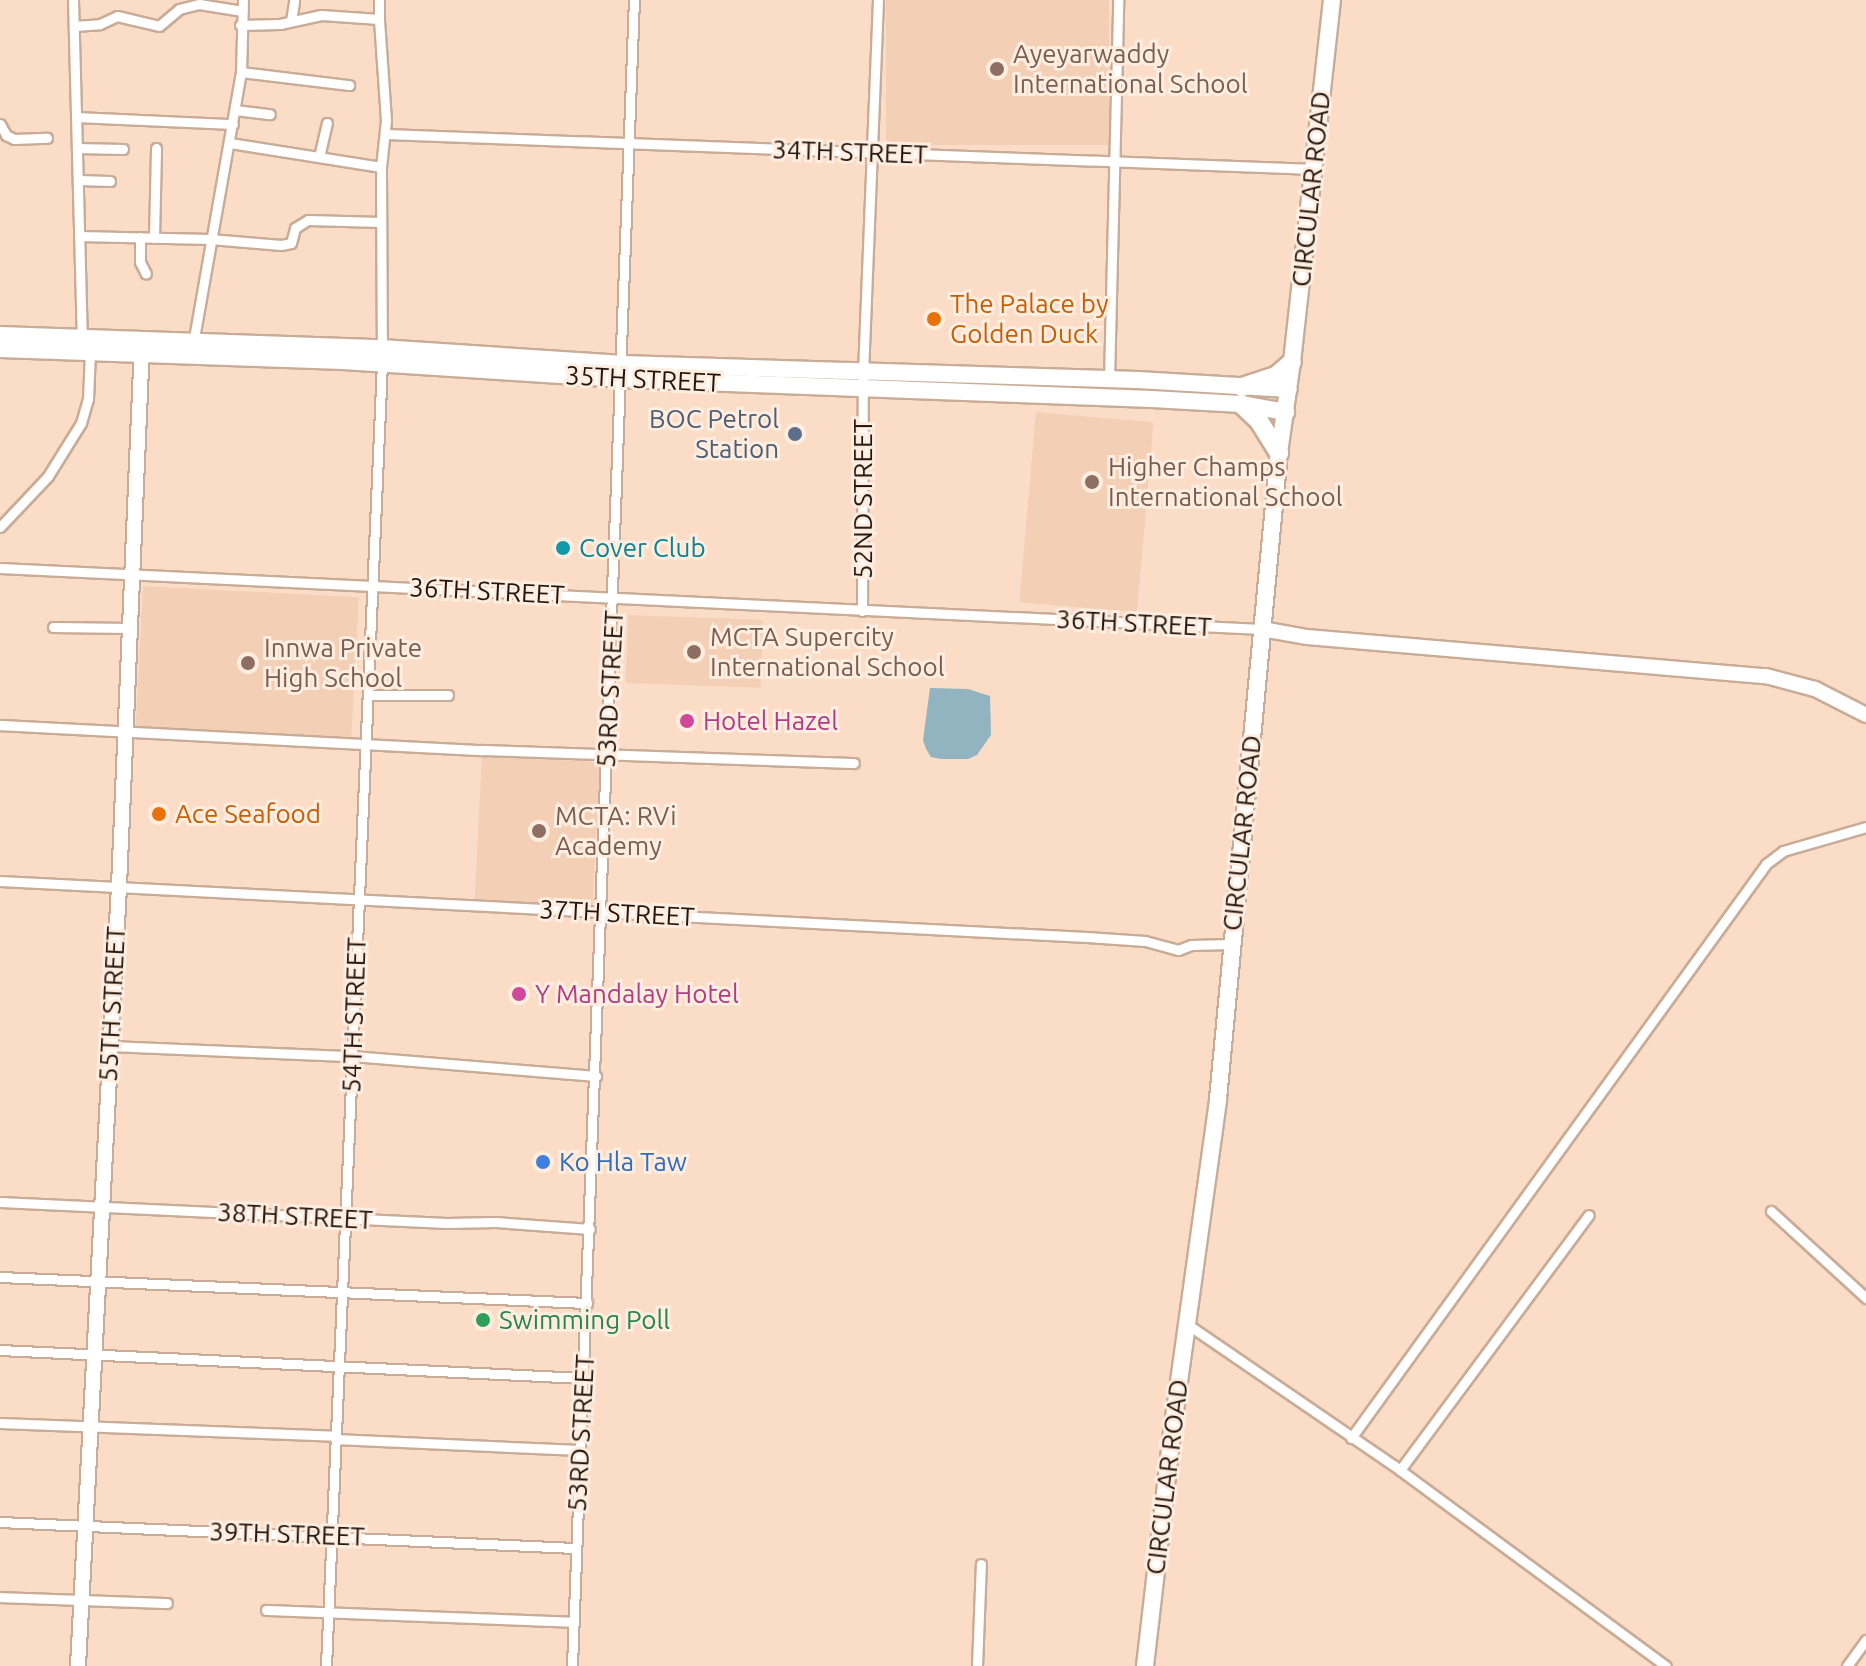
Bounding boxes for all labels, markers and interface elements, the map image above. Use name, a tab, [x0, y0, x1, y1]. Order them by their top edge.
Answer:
place label: Ayeyarwaddy International School	[1013, 38, 1248, 100]
marker: Ayeyarwaddy International School	[988, 60, 1006, 78]
street label: CIRCULAR ROAD	[1285, 90, 1337, 288]
street label: 34TH STREET	[772, 134, 928, 170]
place label: The Palace by Golden Duck	[950, 288, 1109, 350]
marker: The Palace by Golden Duck	[925, 310, 943, 328]
street label: 35TH STREET	[564, 359, 722, 399]
place label: BOC Petrol Station	[649, 403, 779, 464]
street label: 52ND STREET	[847, 419, 879, 579]
marker: BOC Petrol Station	[786, 425, 804, 443]
place label: Higher Champs International School	[1108, 451, 1343, 512]
marker: Higher Champs International School	[1083, 473, 1101, 491]
place label: Cover Club	[579, 532, 706, 564]
marker: Cover Club	[554, 539, 572, 557]
street label: 36TH STREET	[408, 571, 566, 611]
street label: 36TH STREET	[1055, 603, 1213, 643]
street label: 53RD STREET	[590, 609, 630, 769]
place label: MCTA Supercity International School	[710, 621, 945, 682]
place label: Innwa Private High School	[264, 632, 422, 694]
marker: MCTA Supercity International School	[685, 643, 703, 661]
marker: Innwa Private High School	[239, 654, 257, 672]
place label: Hotel Hazel	[703, 705, 838, 737]
marker: Hotel Hazel	[678, 712, 696, 730]
street label: CIRCULAR ROAD	[1216, 734, 1268, 932]
place label: Ace Seafood	[175, 798, 321, 830]
place label: MCTA: RVi Academy	[555, 800, 677, 862]
marker: Ace Seafood	[150, 805, 168, 823]
marker: MCTA: RVi Academy	[530, 822, 548, 840]
street label: 37TH STREET	[538, 893, 696, 933]
street label: 55TH STREET	[92, 925, 132, 1083]
street label: 54TH STREET	[336, 937, 372, 1093]
place label: Y Mandalay Hotel	[535, 978, 739, 1010]
marker: Y Mandalay Hotel	[510, 985, 528, 1003]
place label: Ko Hla Taw	[559, 1146, 687, 1178]
marker: Ko Hla Taw	[534, 1153, 552, 1171]
street label: 38TH STREET	[216, 1196, 374, 1236]
place label: Swimming Poll	[499, 1304, 670, 1336]
marker: Swimming Poll	[474, 1311, 492, 1329]
street label: 53RD STREET	[561, 1353, 601, 1513]
street label: CIRCULAR ROAD	[1140, 1377, 1194, 1577]
street label: 39TH STREET	[209, 1516, 365, 1552]

